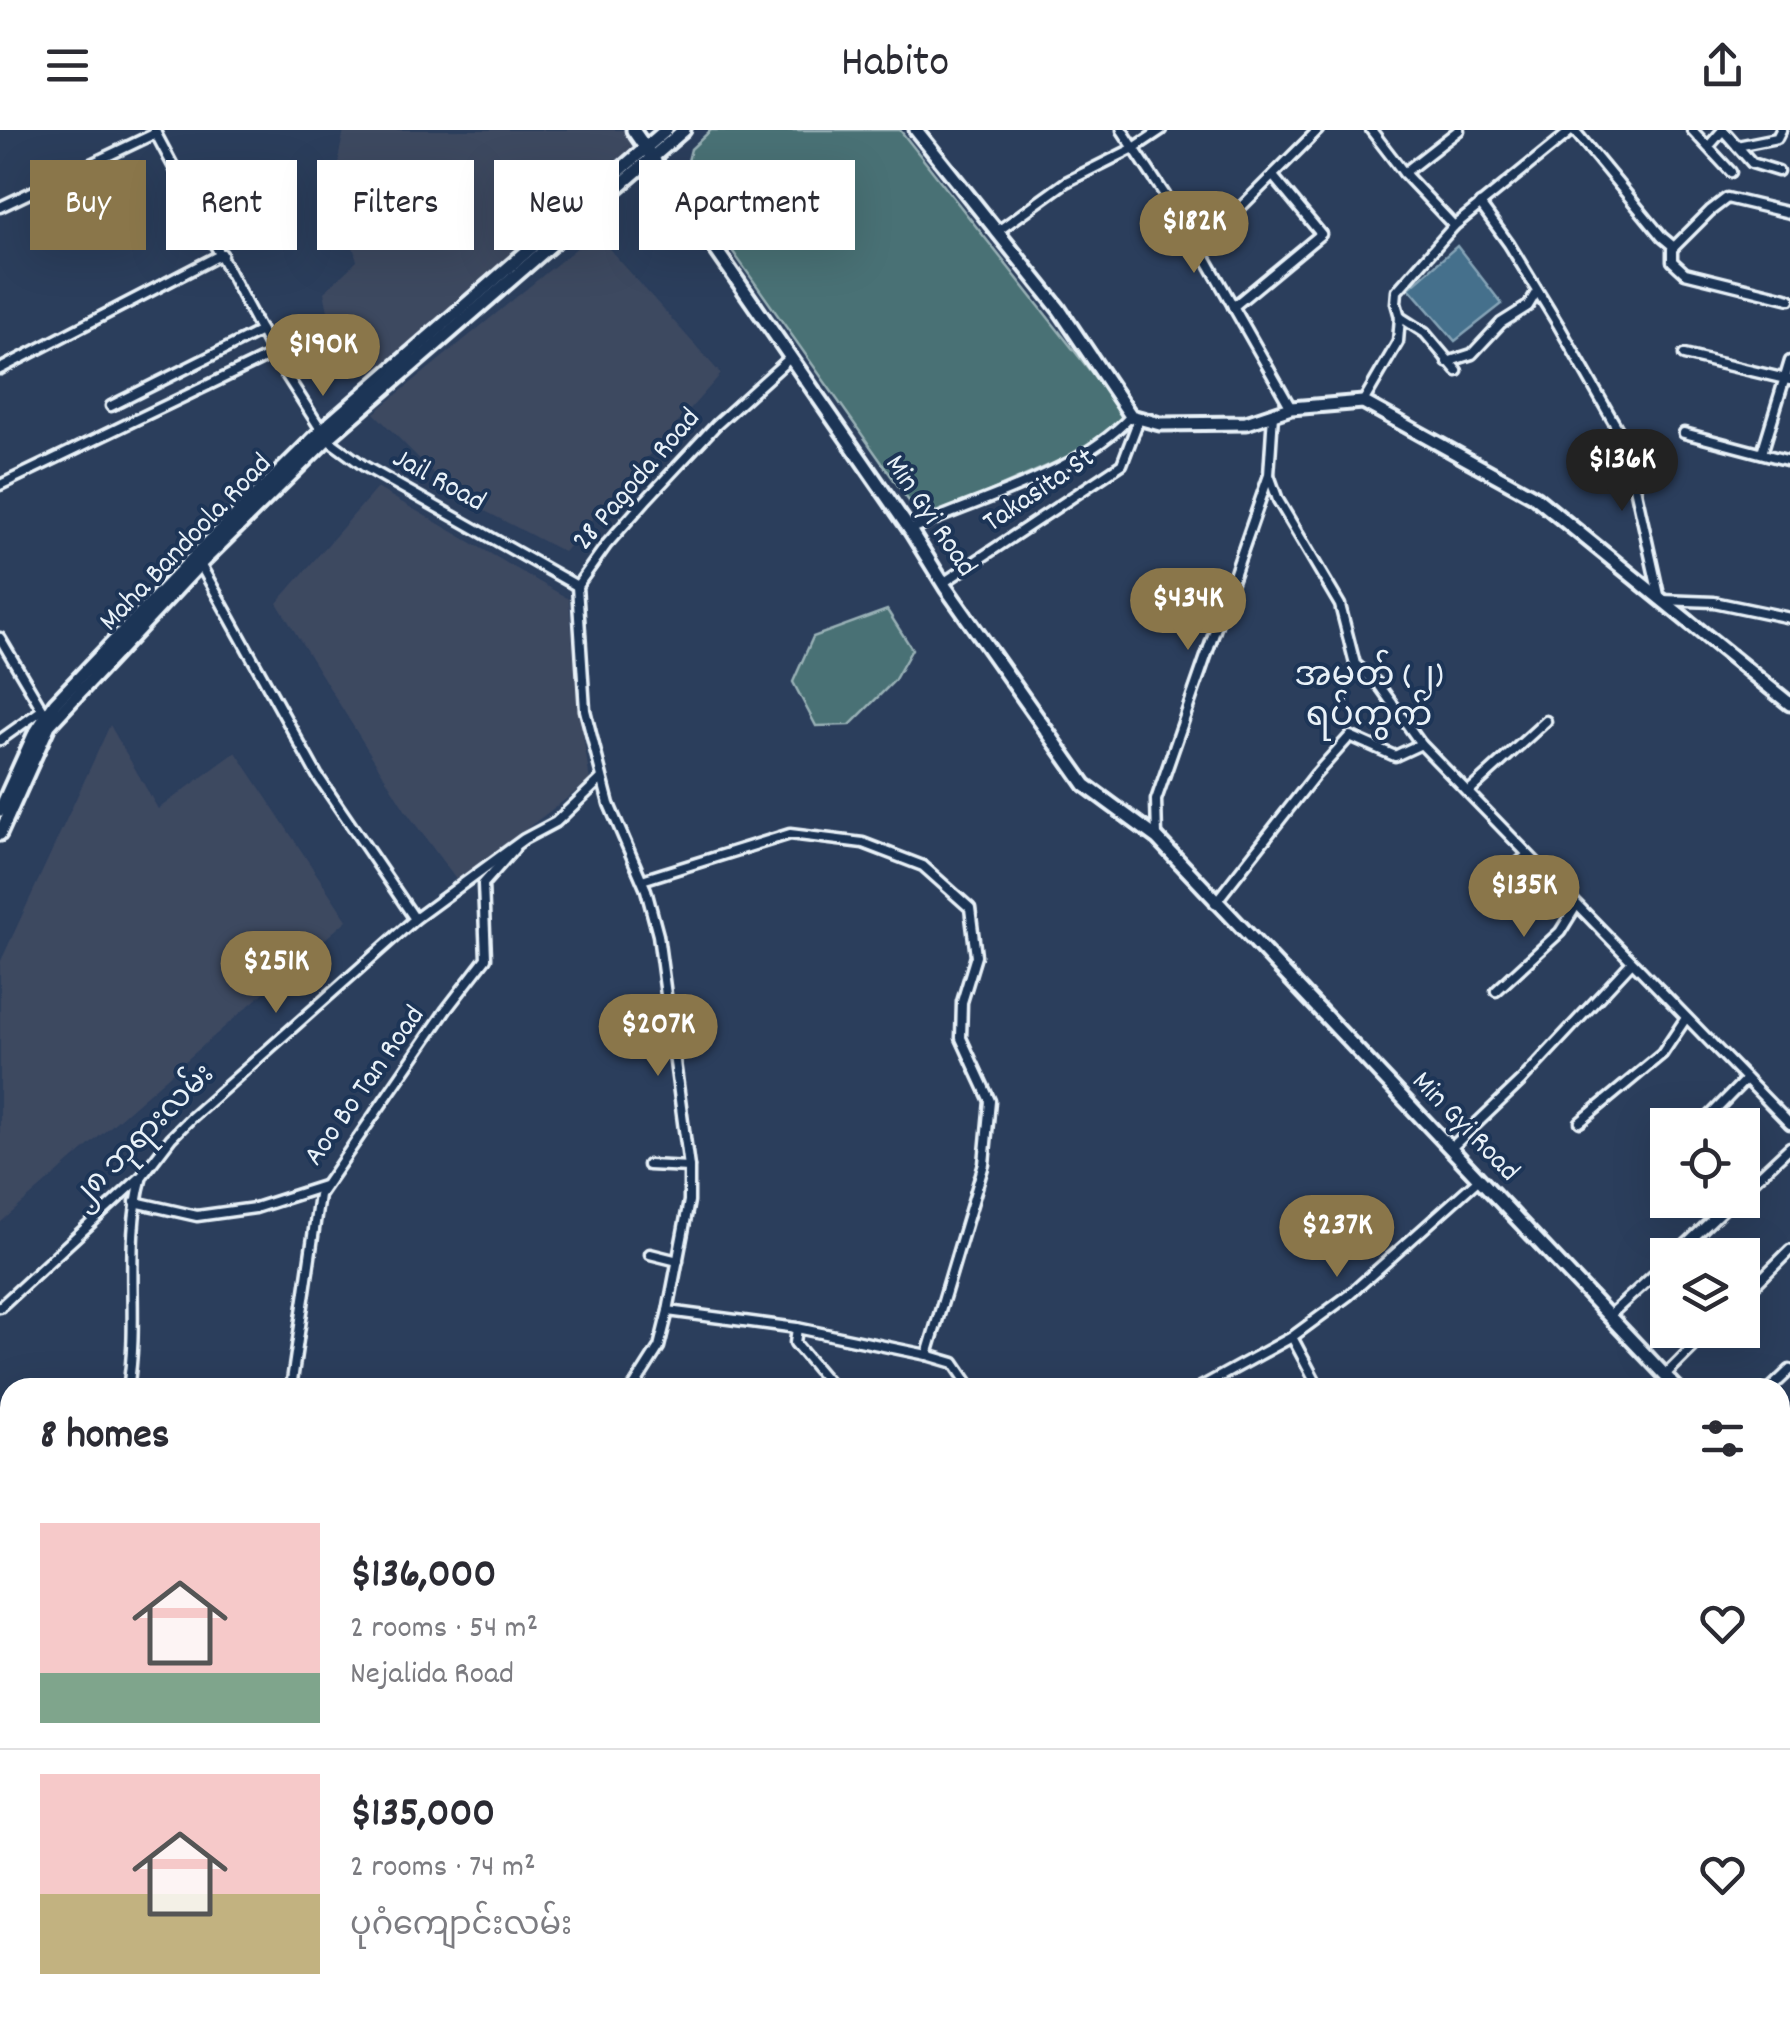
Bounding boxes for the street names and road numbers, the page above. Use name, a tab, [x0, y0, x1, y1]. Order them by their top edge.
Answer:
street label: 28 Pagoda Road	[564, 400, 712, 562]
street label: Jail Road	[384, 439, 492, 525]
street label: Takasita St	[975, 439, 1105, 545]
street label: Maha Bandoola Road	[90, 445, 284, 643]
street label: Min Gyi Road	[872, 447, 986, 587]
street label: Aoo Bo Tan Road	[295, 998, 437, 1176]
street label: ၂၈ ဘုရားလမ်း	[58, 1052, 226, 1220]
street label: Min Gyi Road	[1400, 1063, 1528, 1193]

